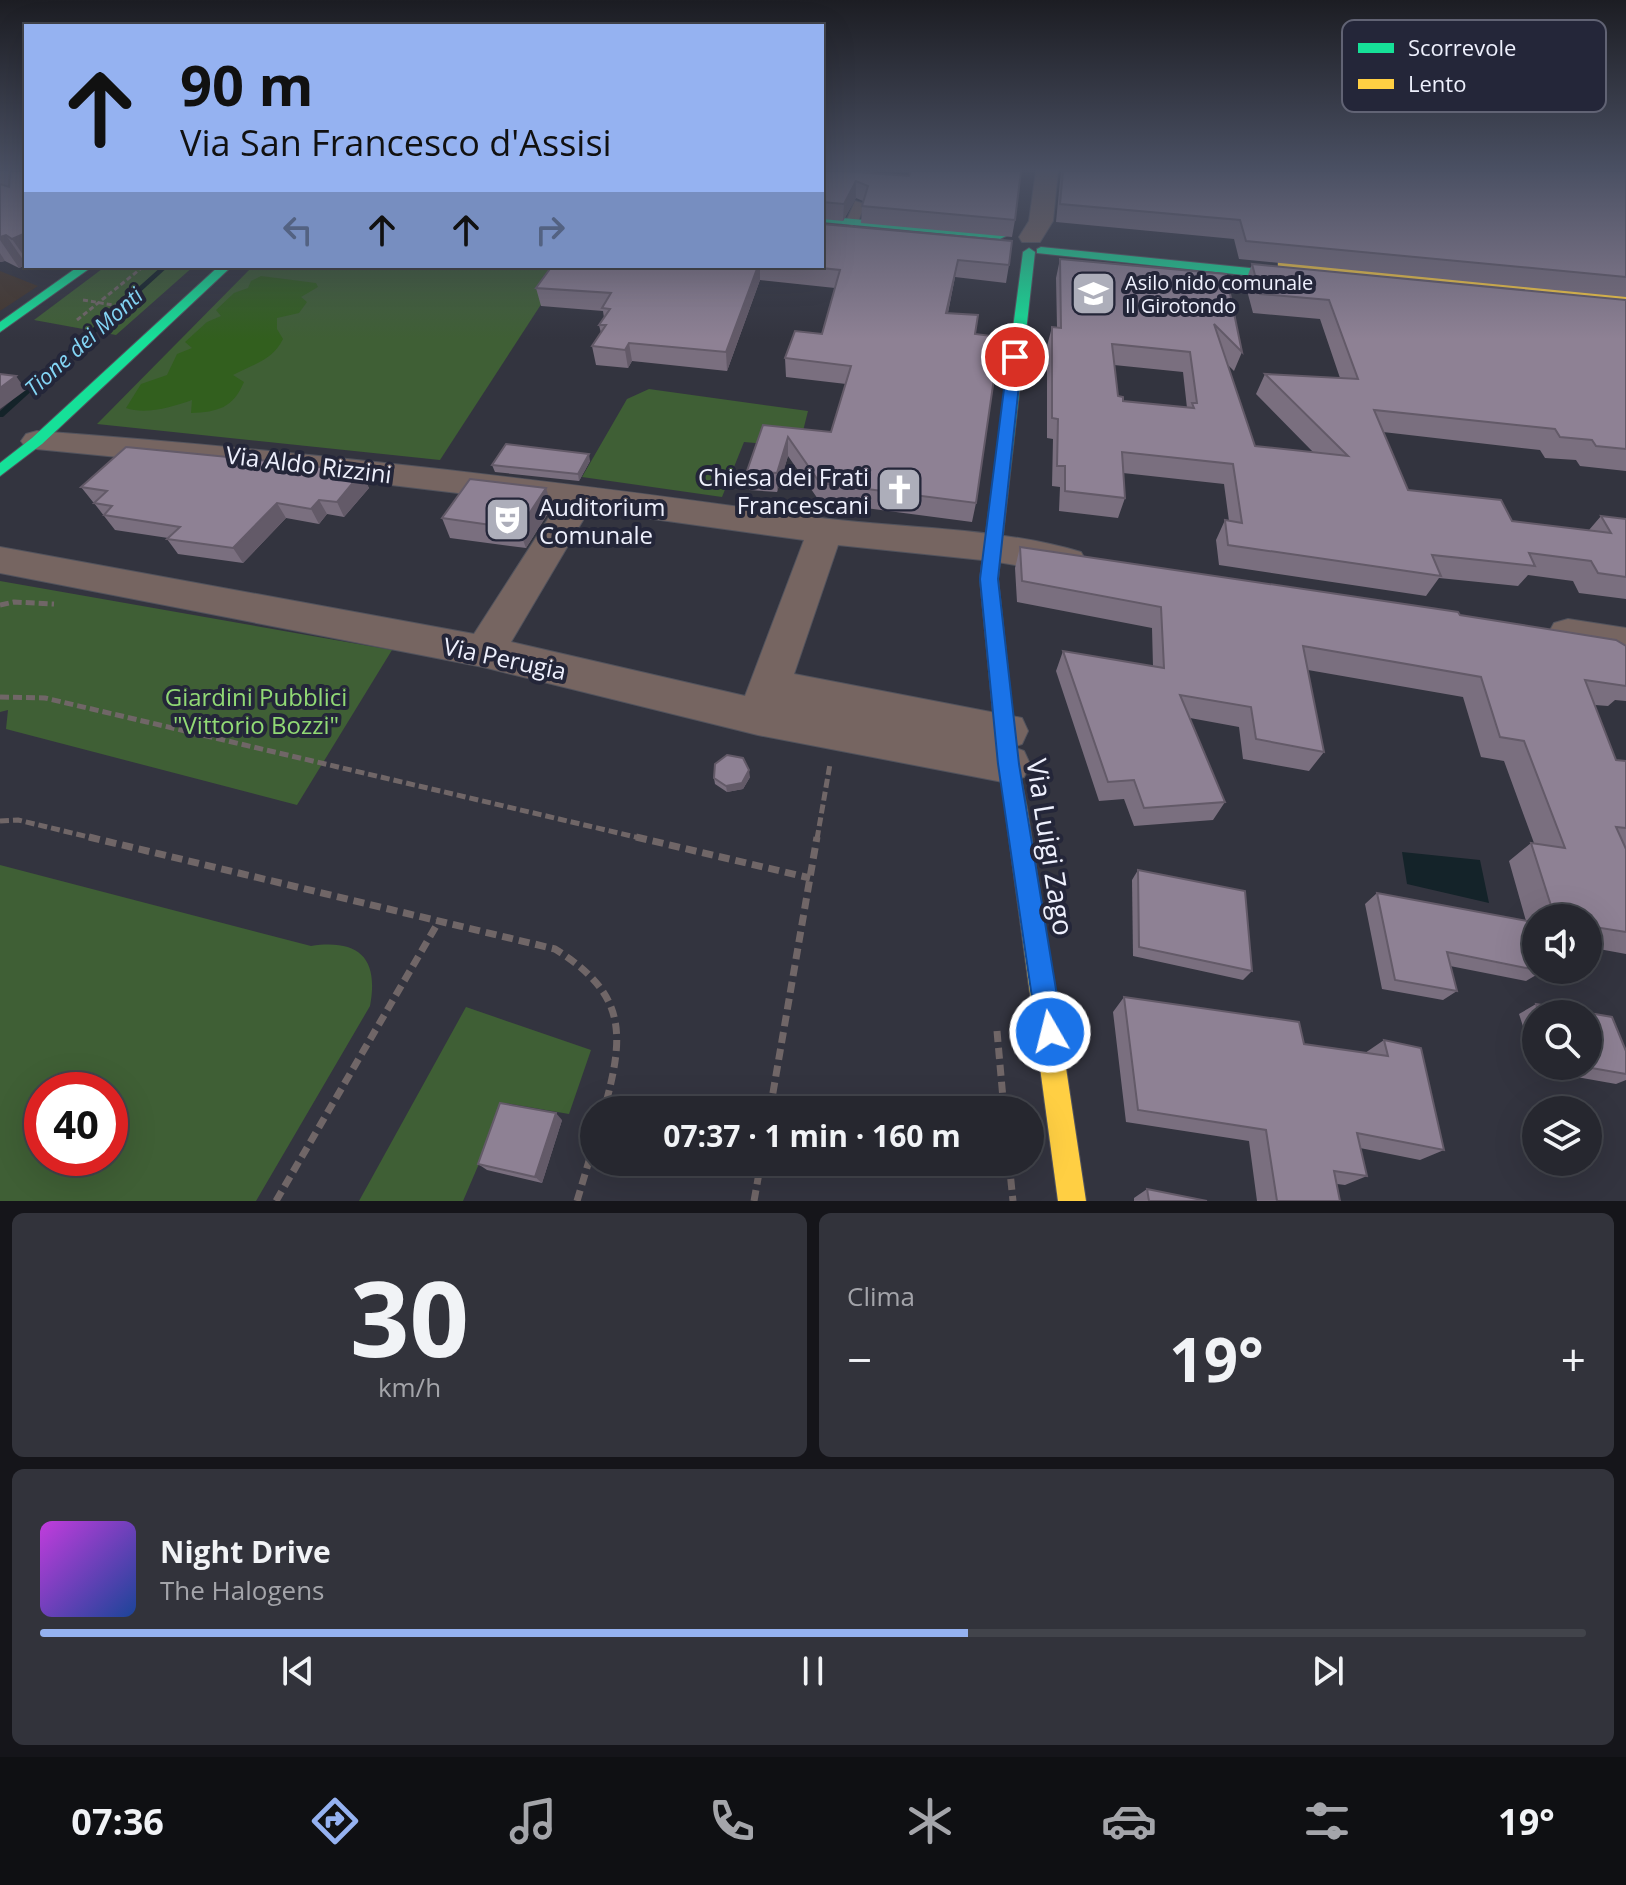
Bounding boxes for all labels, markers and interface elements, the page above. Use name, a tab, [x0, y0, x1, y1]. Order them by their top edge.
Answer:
legend	[1342, 20, 1606, 112]
text: Scorrevole	[1408, 32, 1516, 62]
text: 90 m	[180, 46, 314, 122]
icon: ahead	[48, 56, 152, 160]
text: Lento	[1408, 68, 1466, 98]
text: Via San Francesco d'Assisi	[180, 118, 612, 167]
icon: left	[276, 208, 320, 252]
icon: ahead	[360, 208, 404, 252]
icon: ahead	[444, 208, 488, 252]
icon: right	[528, 208, 572, 252]
place label: Asilo nido comunale Il Girotondo	[1125, 269, 1313, 319]
school or university icon: Asilo nido comunale Il Girotondo	[1070, 270, 1118, 318]
water label: Tione dei Monti	[17, 280, 149, 402]
pin	[981, 323, 1049, 391]
icon: arrive	[993, 335, 1037, 379]
street label: Via Aldo Rizzini	[224, 437, 394, 491]
place label: Chiesa dei Frati Francescani	[698, 460, 869, 521]
church icon: Chiesa dei Frati Francescani	[876, 466, 924, 514]
place label: Auditorium Comunale	[539, 490, 665, 551]
theatre icon: Auditorium Comunale	[484, 496, 532, 544]
street label: Via Perugia	[441, 629, 569, 687]
park label: Giardini Pubblici "Vittorio Bozzi"	[165, 680, 347, 741]
street label: Via Luigi Zago	[1018, 756, 1084, 938]
map controls	[1522, 904, 1602, 1176]
button: sound	[1522, 904, 1602, 984]
position arrow	[1008, 990, 1092, 1074]
button: search	[1522, 1000, 1602, 1080]
speed limit sign: 40	[24, 1072, 128, 1176]
button: layers	[1522, 1096, 1602, 1176]
text: 07:37 · 1 min · 160 m	[663, 1115, 961, 1156]
text: 30	[350, 1246, 469, 1387]
text: Clima	[847, 1278, 915, 1314]
text: 19°	[1169, 1318, 1264, 1400]
text: −	[847, 1329, 872, 1389]
text: +	[1561, 1329, 1586, 1389]
text: km/h	[378, 1369, 441, 1405]
text: Night Drive	[160, 1531, 331, 1572]
text: The Halogens	[160, 1572, 325, 1608]
icon: previous	[276, 1649, 320, 1693]
icon: pause	[791, 1649, 835, 1693]
icon: next	[1306, 1649, 1350, 1693]
icon: directions	[307, 1793, 363, 1849]
icon: music	[505, 1793, 561, 1849]
icon: phone	[704, 1793, 760, 1849]
icon: climate	[902, 1793, 958, 1849]
icon: car	[1101, 1793, 1157, 1849]
icon: filters	[1299, 1793, 1355, 1849]
text: 07:36	[71, 1797, 164, 1846]
text: 19°	[1498, 1797, 1555, 1846]

